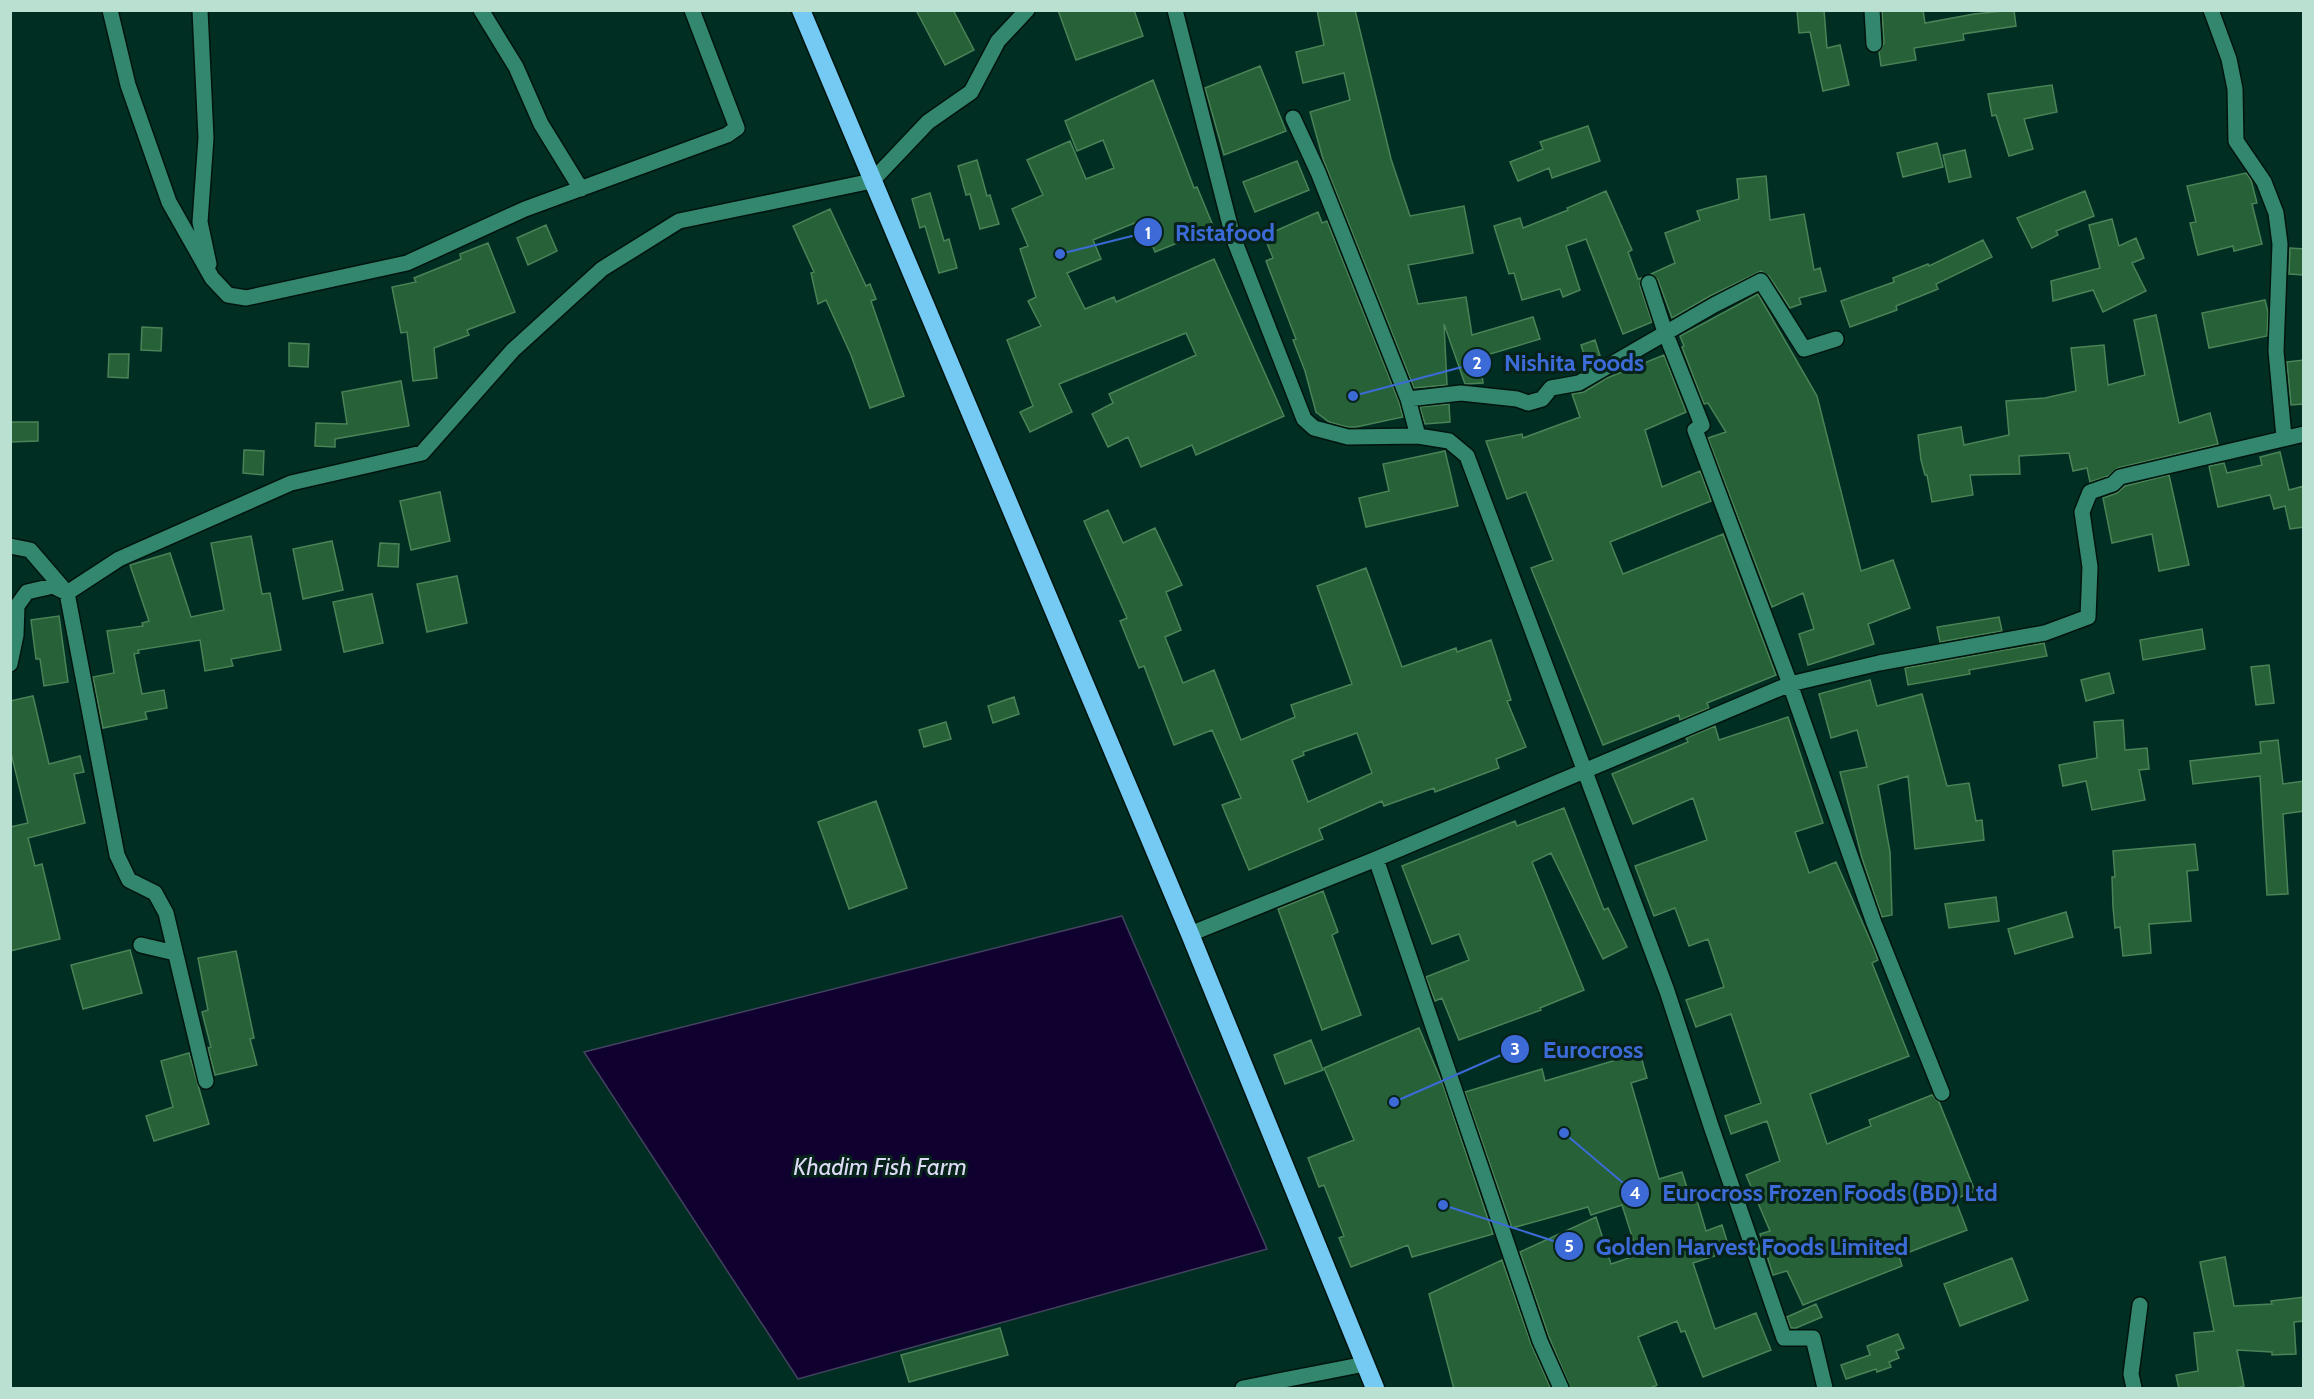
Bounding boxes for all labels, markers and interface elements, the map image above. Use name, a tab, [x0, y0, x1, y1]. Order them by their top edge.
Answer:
callout: Ristafood	[1133, 211, 1287, 253]
text: Ristafood	[1175, 218, 1275, 247]
text: 1	[1145, 222, 1151, 244]
callout: Nishita Foods	[1462, 342, 1656, 384]
text: Nishita Foods	[1504, 348, 1644, 377]
text: 2	[1472, 352, 1482, 374]
callout: Eurocross	[1500, 1028, 1655, 1070]
text: Eurocross	[1543, 1035, 1643, 1064]
text: 3	[1510, 1038, 1520, 1060]
water label: Khadim Fish Farm	[793, 1152, 967, 1181]
callout: Eurocross Frozen Foods (BD) Ltd	[1620, 1172, 2009, 1214]
text: Eurocross Frozen Foods (BD) Ltd	[1662, 1178, 1998, 1207]
text: 4	[1629, 1182, 1641, 1204]
callout: Golden Harvest Foods Limited	[1554, 1225, 1920, 1267]
text: Golden Harvest Foods Limited	[1596, 1232, 1908, 1261]
text: 5	[1564, 1235, 1574, 1257]

